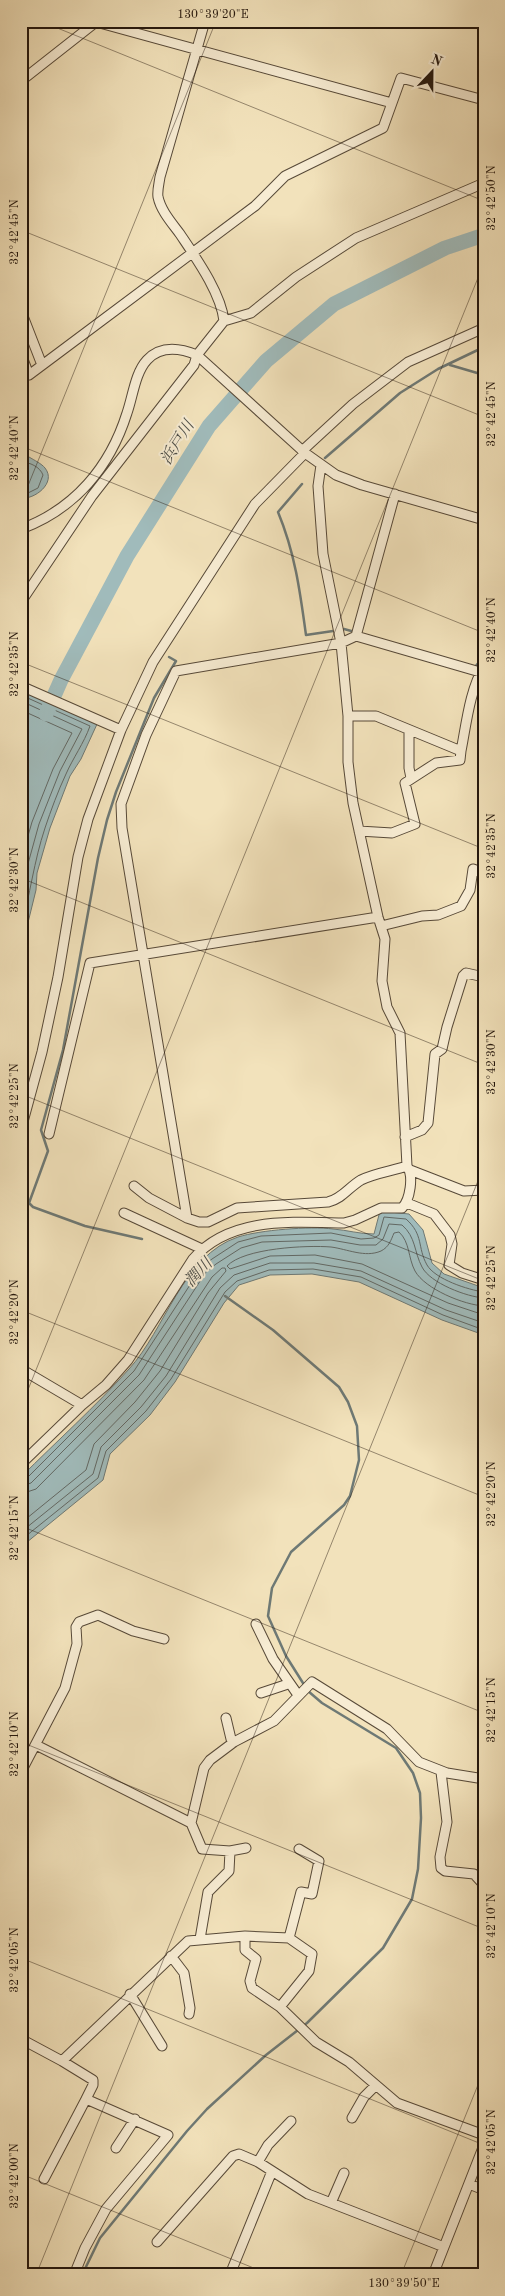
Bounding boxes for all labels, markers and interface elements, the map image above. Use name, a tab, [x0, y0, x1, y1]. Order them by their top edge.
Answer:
text: 130°39'20"E	[177, 9, 249, 21]
north arrow	[408, 48, 458, 98]
text: N	[429, 52, 444, 69]
text: 32°42'50"N	[485, 165, 498, 231]
text: 32°42'45"N	[8, 199, 21, 265]
text: 32°42'45"N	[485, 381, 498, 447]
text: 32°42'40"N	[9, 415, 21, 481]
water label: 浜戸川	[157, 416, 199, 468]
text: 32°42'40"N	[486, 597, 498, 663]
text: 32°42'35"N	[8, 631, 21, 697]
text: 32°42'35"N	[485, 813, 498, 879]
text: 32°42'30"N	[9, 847, 21, 913]
text: 32°42'30"N	[486, 1029, 498, 1095]
text: 32°42'25"N	[8, 1063, 21, 1129]
text: 32°42'25"N	[485, 1245, 498, 1311]
water label: 潤川	[181, 1253, 217, 1290]
text: 32°42'20"N	[9, 1279, 21, 1345]
text: 32°42'20"N	[486, 1461, 498, 1527]
text: 32°42'15"N	[8, 1495, 21, 1561]
text: 32°42'15"N	[485, 1677, 498, 1743]
text: 32°42'10"N	[9, 1711, 21, 1777]
text: 32°42'10"N	[486, 1893, 498, 1959]
text: 32°42'05"N	[8, 1927, 21, 1993]
text: 32°42'05"N	[485, 2109, 498, 2175]
text: 32°42'00"N	[9, 2143, 21, 2209]
text: 130°39'50"E	[368, 2277, 440, 2290]

